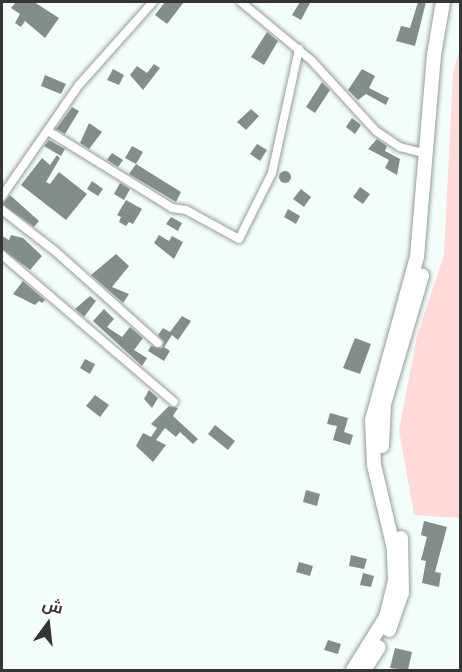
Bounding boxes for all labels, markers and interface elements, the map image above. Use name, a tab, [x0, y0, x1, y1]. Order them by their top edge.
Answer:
text: ش	[40, 592, 66, 621]
north arrow	[18, 594, 78, 654]

